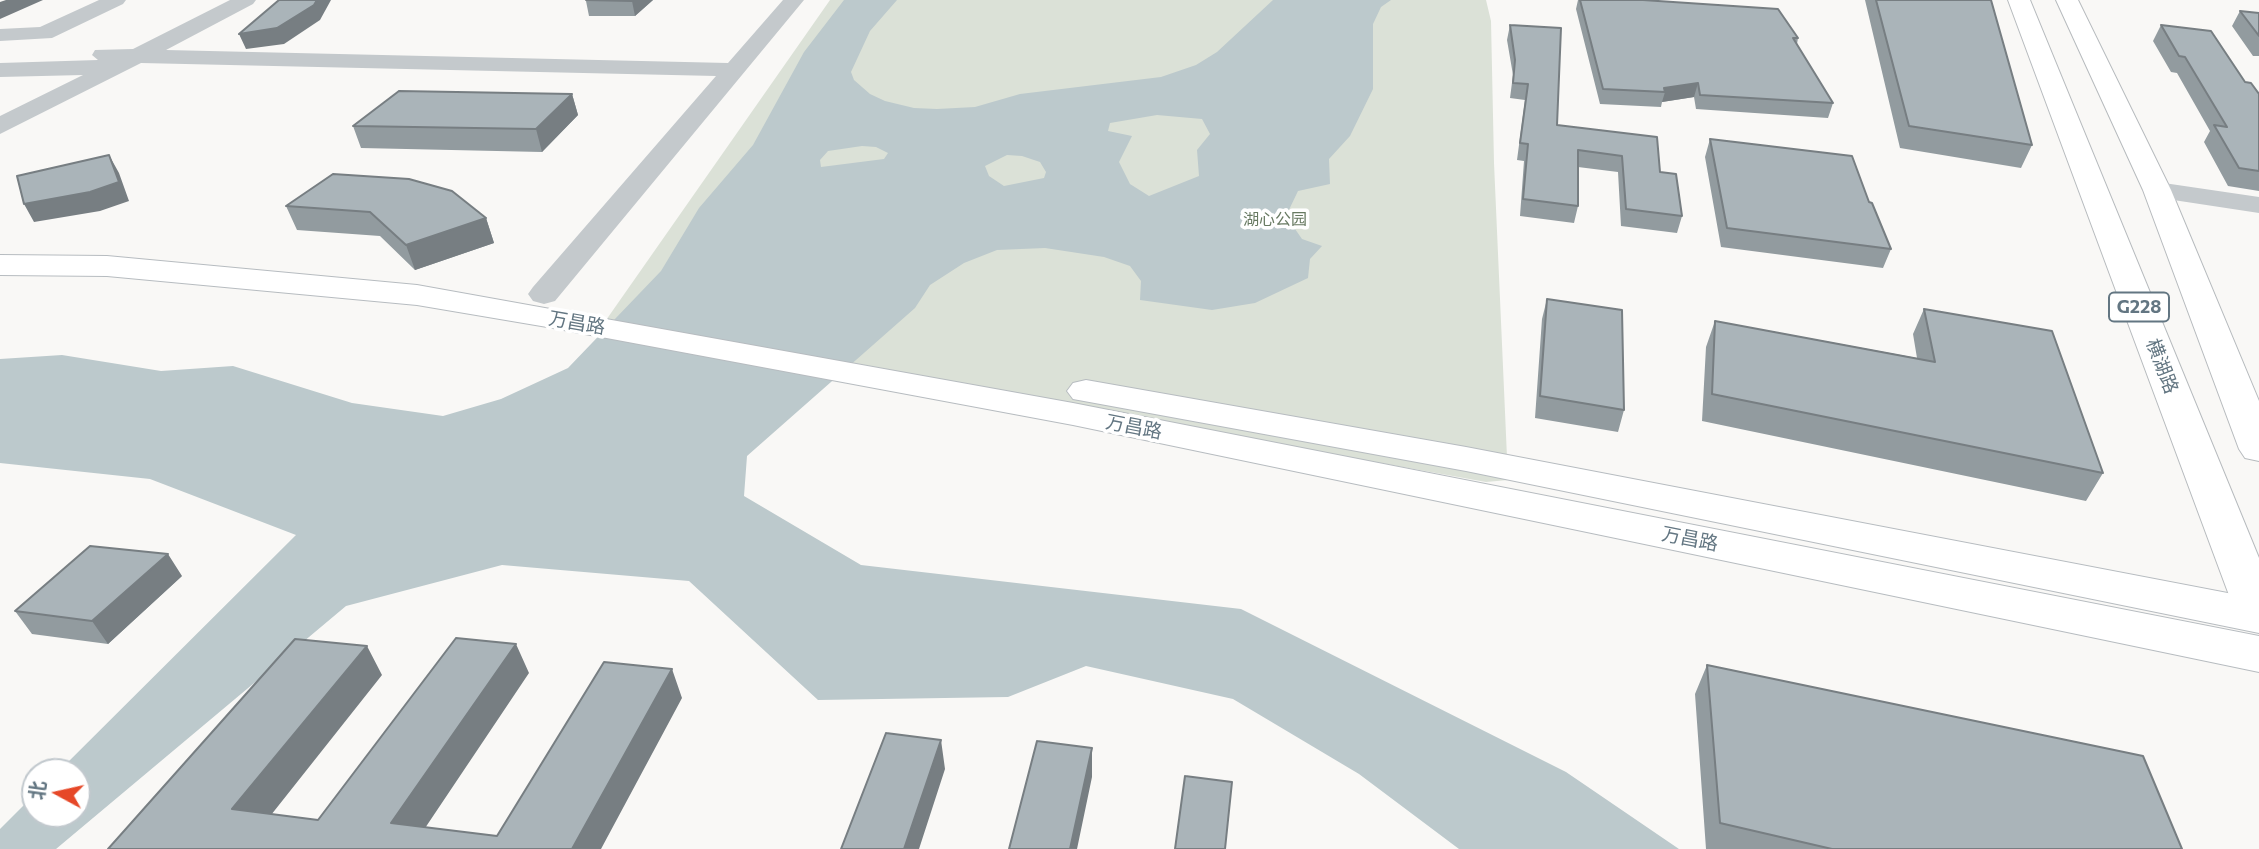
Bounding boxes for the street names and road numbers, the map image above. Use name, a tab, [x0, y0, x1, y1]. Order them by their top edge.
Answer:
road number: G228	[2109, 292, 2169, 321]
street label: 万昌路	[547, 307, 607, 339]
street label: 横湖路	[2141, 335, 2183, 397]
street label: 万昌路	[1104, 410, 1164, 444]
street label: 万昌路	[1660, 522, 1720, 556]

